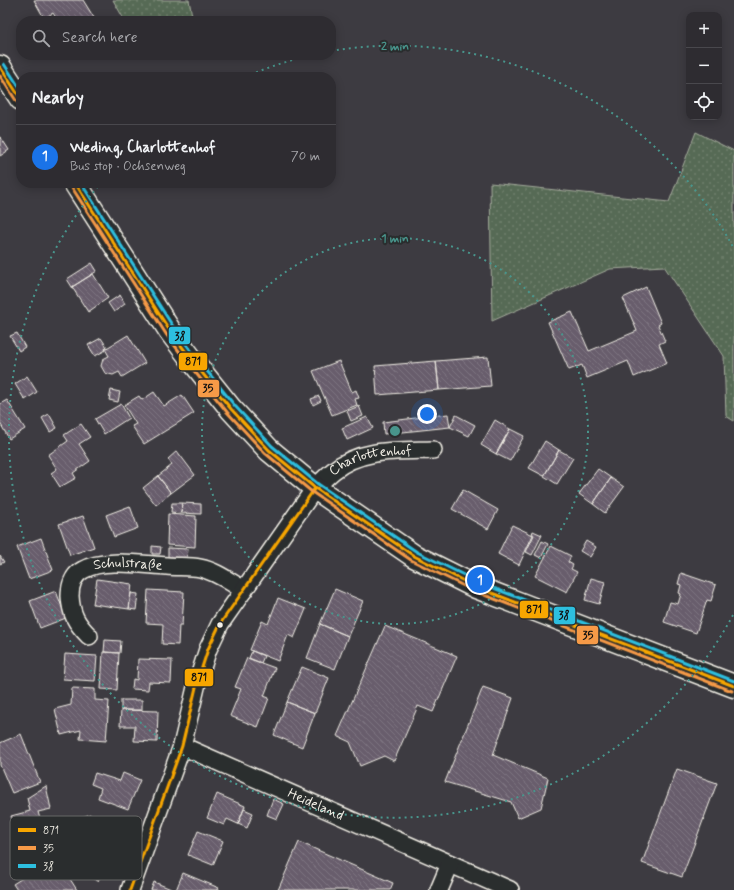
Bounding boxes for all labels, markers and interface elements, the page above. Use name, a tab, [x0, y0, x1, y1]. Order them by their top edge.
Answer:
map controls	[686, 12, 722, 120]
button: +	[686, 12, 722, 48]
search box	[16, 16, 336, 60]
icon: search	[30, 27, 52, 49]
text: Search here	[62, 28, 138, 48]
text: 2 min	[381, 39, 409, 55]
button: −	[686, 48, 722, 84]
button: locate	[686, 84, 722, 120]
text: Nearby	[32, 87, 84, 109]
text: Weding, Charlottenhof	[70, 138, 215, 158]
text: 1	[42, 148, 48, 165]
text: 70 m	[291, 148, 320, 165]
text: Bus stop · Ochsenweg	[70, 158, 186, 175]
text: 1 min	[381, 231, 409, 247]
line badge: 38	[168, 326, 191, 345]
text: 38	[175, 330, 186, 344]
line badge: 871	[178, 352, 208, 371]
text: 871	[185, 355, 201, 369]
line badge: 35	[197, 379, 220, 398]
text: 35	[203, 382, 214, 396]
your location	[417, 404, 437, 424]
centre of rings	[388, 424, 402, 438]
street label: Charlottenhof	[325, 441, 412, 480]
street label: Schulstraße	[92, 554, 163, 575]
pin: 1	[467, 565, 493, 595]
line badge: 871	[519, 600, 549, 619]
text: 871	[526, 603, 542, 617]
line badge: 38	[553, 606, 576, 625]
text: 38	[559, 609, 570, 623]
unlabelled marker	[215, 620, 225, 630]
line badge: 35	[576, 625, 599, 645]
text: 35	[583, 629, 594, 643]
line badge: 871	[184, 668, 214, 687]
text: 871	[191, 671, 207, 685]
street label: Heideland	[285, 784, 347, 825]
legend	[10, 816, 142, 880]
text: 871	[43, 824, 59, 838]
text: 35	[43, 842, 54, 856]
text: 38	[43, 860, 54, 874]

